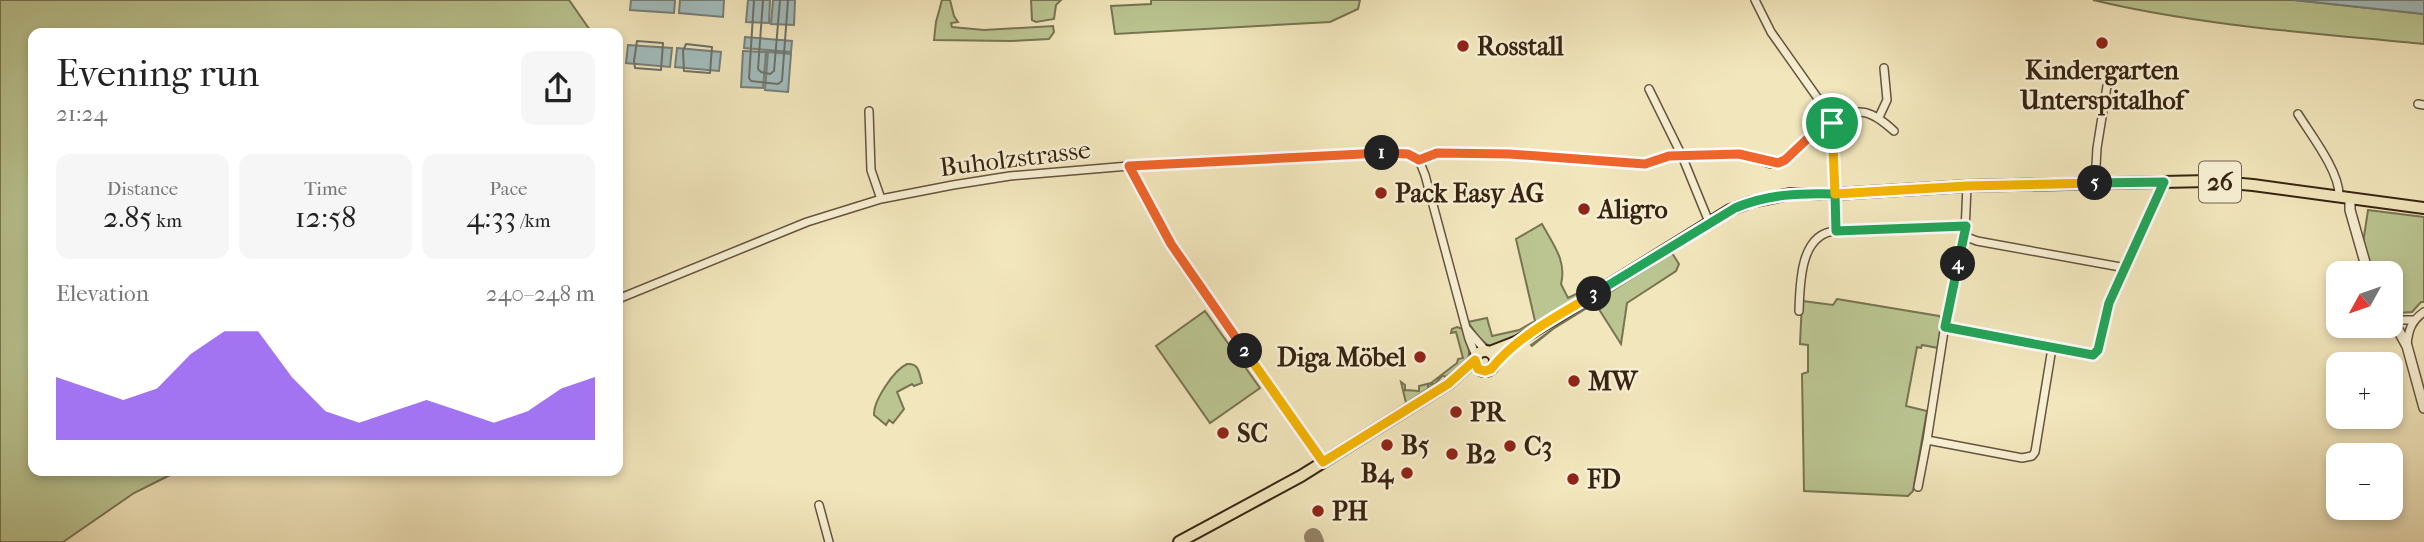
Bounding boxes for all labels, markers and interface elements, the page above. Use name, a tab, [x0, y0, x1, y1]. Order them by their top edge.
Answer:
place label: Rosstall	[1477, 31, 1564, 62]
marker: Kindergarten Unterspitalhof	[2094, 35, 2110, 51]
marker: Rosstall	[1455, 38, 1471, 54]
text: Evening run	[56, 51, 259, 96]
button: share	[521, 51, 595, 125]
place label: Kindergarten Unterspitalhof	[2019, 55, 2189, 116]
pin	[1802, 93, 1862, 153]
text: 21:24	[56, 100, 107, 127]
icon: arrive	[1813, 104, 1851, 142]
street label: Buholzstrasse	[938, 134, 1092, 183]
pin: 1	[1364, 136, 1400, 170]
text: 1	[1378, 141, 1385, 163]
road number: 26	[2199, 162, 2241, 202]
pin: 5	[2078, 166, 2112, 200]
text: 5	[2090, 171, 2099, 193]
text: Distance	[107, 178, 178, 200]
text: Time	[304, 178, 347, 200]
text: Pace	[490, 178, 527, 200]
place label: Pack Easy AG	[1395, 178, 1544, 209]
marker: Pack Easy AG	[1373, 185, 1389, 201]
place label: Aligro	[1596, 194, 1668, 225]
text: 2.85	[103, 200, 152, 235]
text: 12:58	[295, 200, 356, 235]
text: 4:33	[467, 200, 516, 235]
marker: Aligro	[1576, 201, 1592, 217]
text: km	[152, 210, 182, 232]
text: /km	[516, 210, 550, 232]
pin: 4	[1940, 246, 1976, 282]
text: 4	[1952, 252, 1963, 274]
north arrow	[2326, 261, 2403, 338]
map controls	[2326, 261, 2403, 520]
pin: 3	[1576, 276, 1612, 312]
text: Elevation	[56, 280, 149, 307]
text: 240–248 m	[486, 280, 595, 307]
text: 3	[1590, 282, 1597, 304]
pin: 2	[1228, 334, 1262, 368]
text: 2	[1240, 339, 1249, 361]
place label: Diga Möbel	[1277, 342, 1407, 373]
marker: Diga Möbel	[1412, 349, 1428, 365]
button: +	[2326, 352, 2403, 429]
place label: MW	[1588, 366, 1639, 397]
marker: MW	[1566, 373, 1582, 389]
place label: PR	[1470, 397, 1507, 428]
marker: PR	[1448, 404, 1464, 420]
place label: SC	[1237, 418, 1268, 449]
marker: SC	[1215, 425, 1231, 441]
place label: B5	[1401, 430, 1429, 461]
place label: C3	[1524, 431, 1552, 462]
marker: B5	[1379, 437, 1395, 453]
marker: C3	[1502, 438, 1518, 454]
place label: B2	[1466, 439, 1496, 470]
button: −	[2326, 443, 2403, 520]
marker: B2	[1444, 446, 1460, 462]
place label: B4	[1361, 458, 1395, 490]
place label: FD	[1586, 464, 1621, 495]
marker: B4	[1399, 465, 1415, 481]
marker: FD	[1565, 471, 1581, 487]
place label: PH	[1332, 496, 1368, 527]
marker: PH	[1310, 503, 1326, 519]

